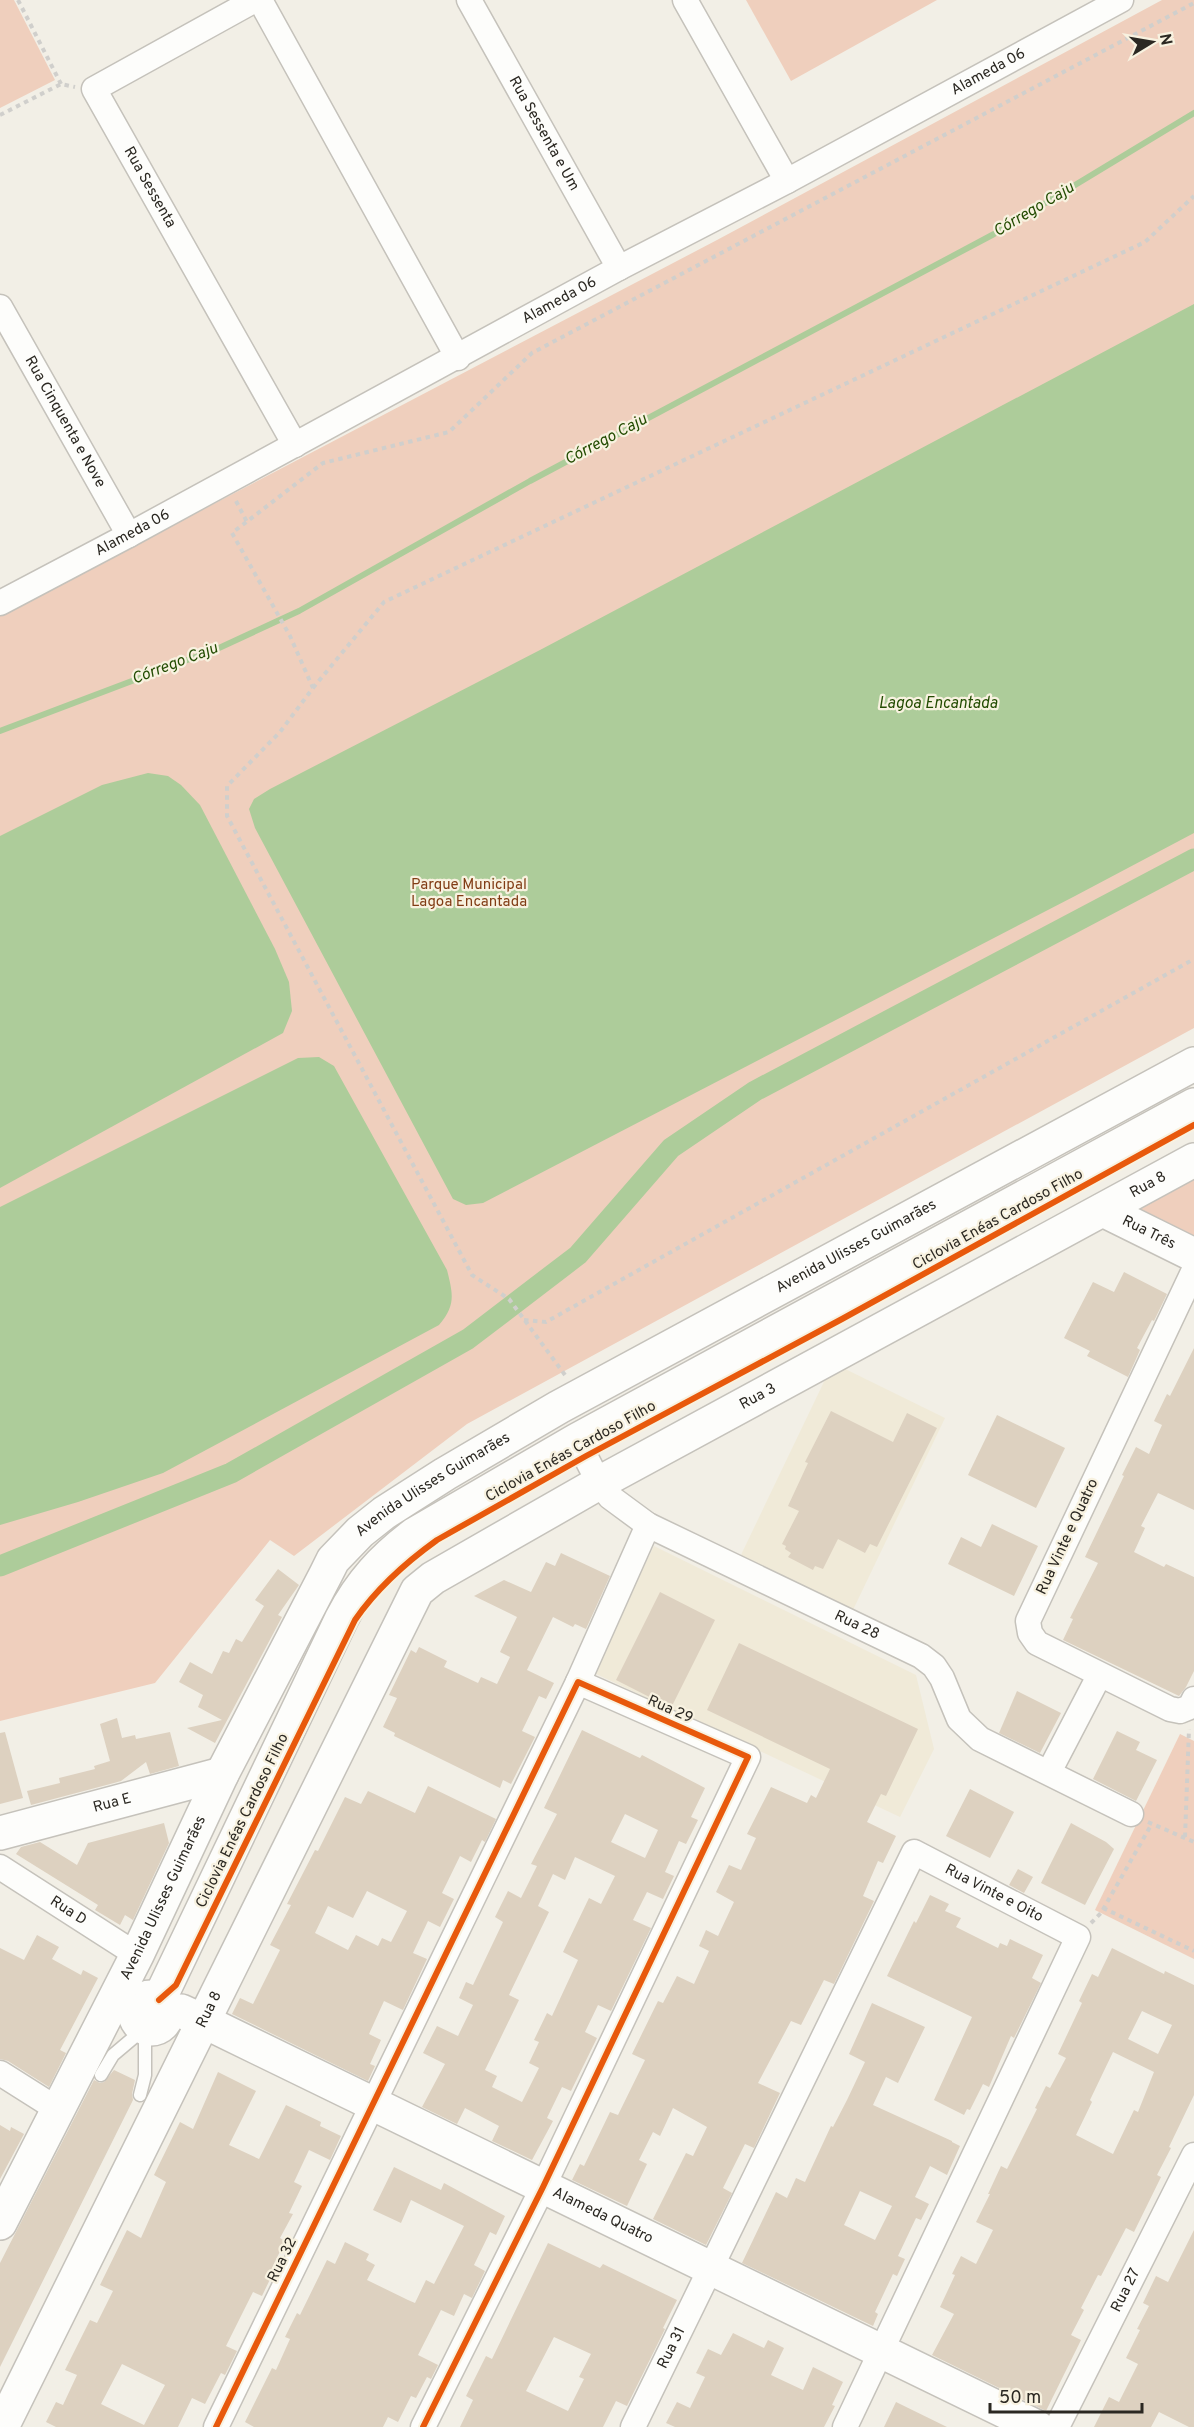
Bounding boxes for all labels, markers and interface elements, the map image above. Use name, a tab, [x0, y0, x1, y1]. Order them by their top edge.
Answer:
north arrow	[1122, 12, 1182, 72]
text: N	[1154, 32, 1176, 47]
street label: Alameda 06	[948, 44, 1029, 100]
street label: Rua Sessenta e Um	[504, 73, 583, 194]
street label: Rua Sessenta	[119, 143, 180, 231]
water label: Córrego Caju	[990, 178, 1078, 242]
street label: Alameda 06	[519, 272, 600, 328]
street label: Rua Cinquenta e Nove	[20, 353, 110, 491]
water label: Córrego Caju	[561, 410, 651, 470]
street label: Alameda 06	[92, 505, 173, 561]
water label: Córrego Caju	[129, 638, 221, 690]
water label: Lagoa Encantada	[879, 694, 998, 714]
park label: Parque Municipal Lagoa Encantada	[411, 876, 527, 912]
street label: Ciclovia Enéas Cardoso Filho	[909, 1165, 1087, 1275]
street label: Rua 8	[1126, 1167, 1170, 1203]
street label: Avenida Ulisses Guimarães	[773, 1195, 940, 1298]
street label: Rua Três	[1119, 1211, 1179, 1254]
street label: Rua 3	[736, 1379, 779, 1414]
street label: Ciclovia Enéas Cardoso Filho	[482, 1397, 660, 1507]
street label: Avenida Ulisses Guimarães	[352, 1428, 514, 1541]
street label: Rua Vinte e Quatro	[1033, 1476, 1103, 1598]
street label: Rua 28	[831, 1606, 883, 1644]
street label: Rua 29	[644, 1692, 696, 1728]
street label: Ciclovia Enéas Cardoso Filho	[192, 1730, 294, 1912]
street label: Rua E	[91, 1789, 133, 1817]
street label: Avenida Ulisses Guimarães	[116, 1813, 211, 1983]
street label: Rua Vinte e Oito	[941, 1860, 1046, 1927]
street label: Rua D	[46, 1892, 90, 1930]
street label: Rua 8	[192, 1988, 226, 2031]
street label: Alameda Quatro	[549, 2183, 656, 2248]
street label: Rua 32	[264, 2234, 302, 2286]
street label: Rua 27	[1107, 2265, 1145, 2315]
street label: Rua 31	[653, 2324, 690, 2372]
scale bar	[990, 2376, 1142, 2414]
text: 50 m	[999, 2387, 1041, 2410]

